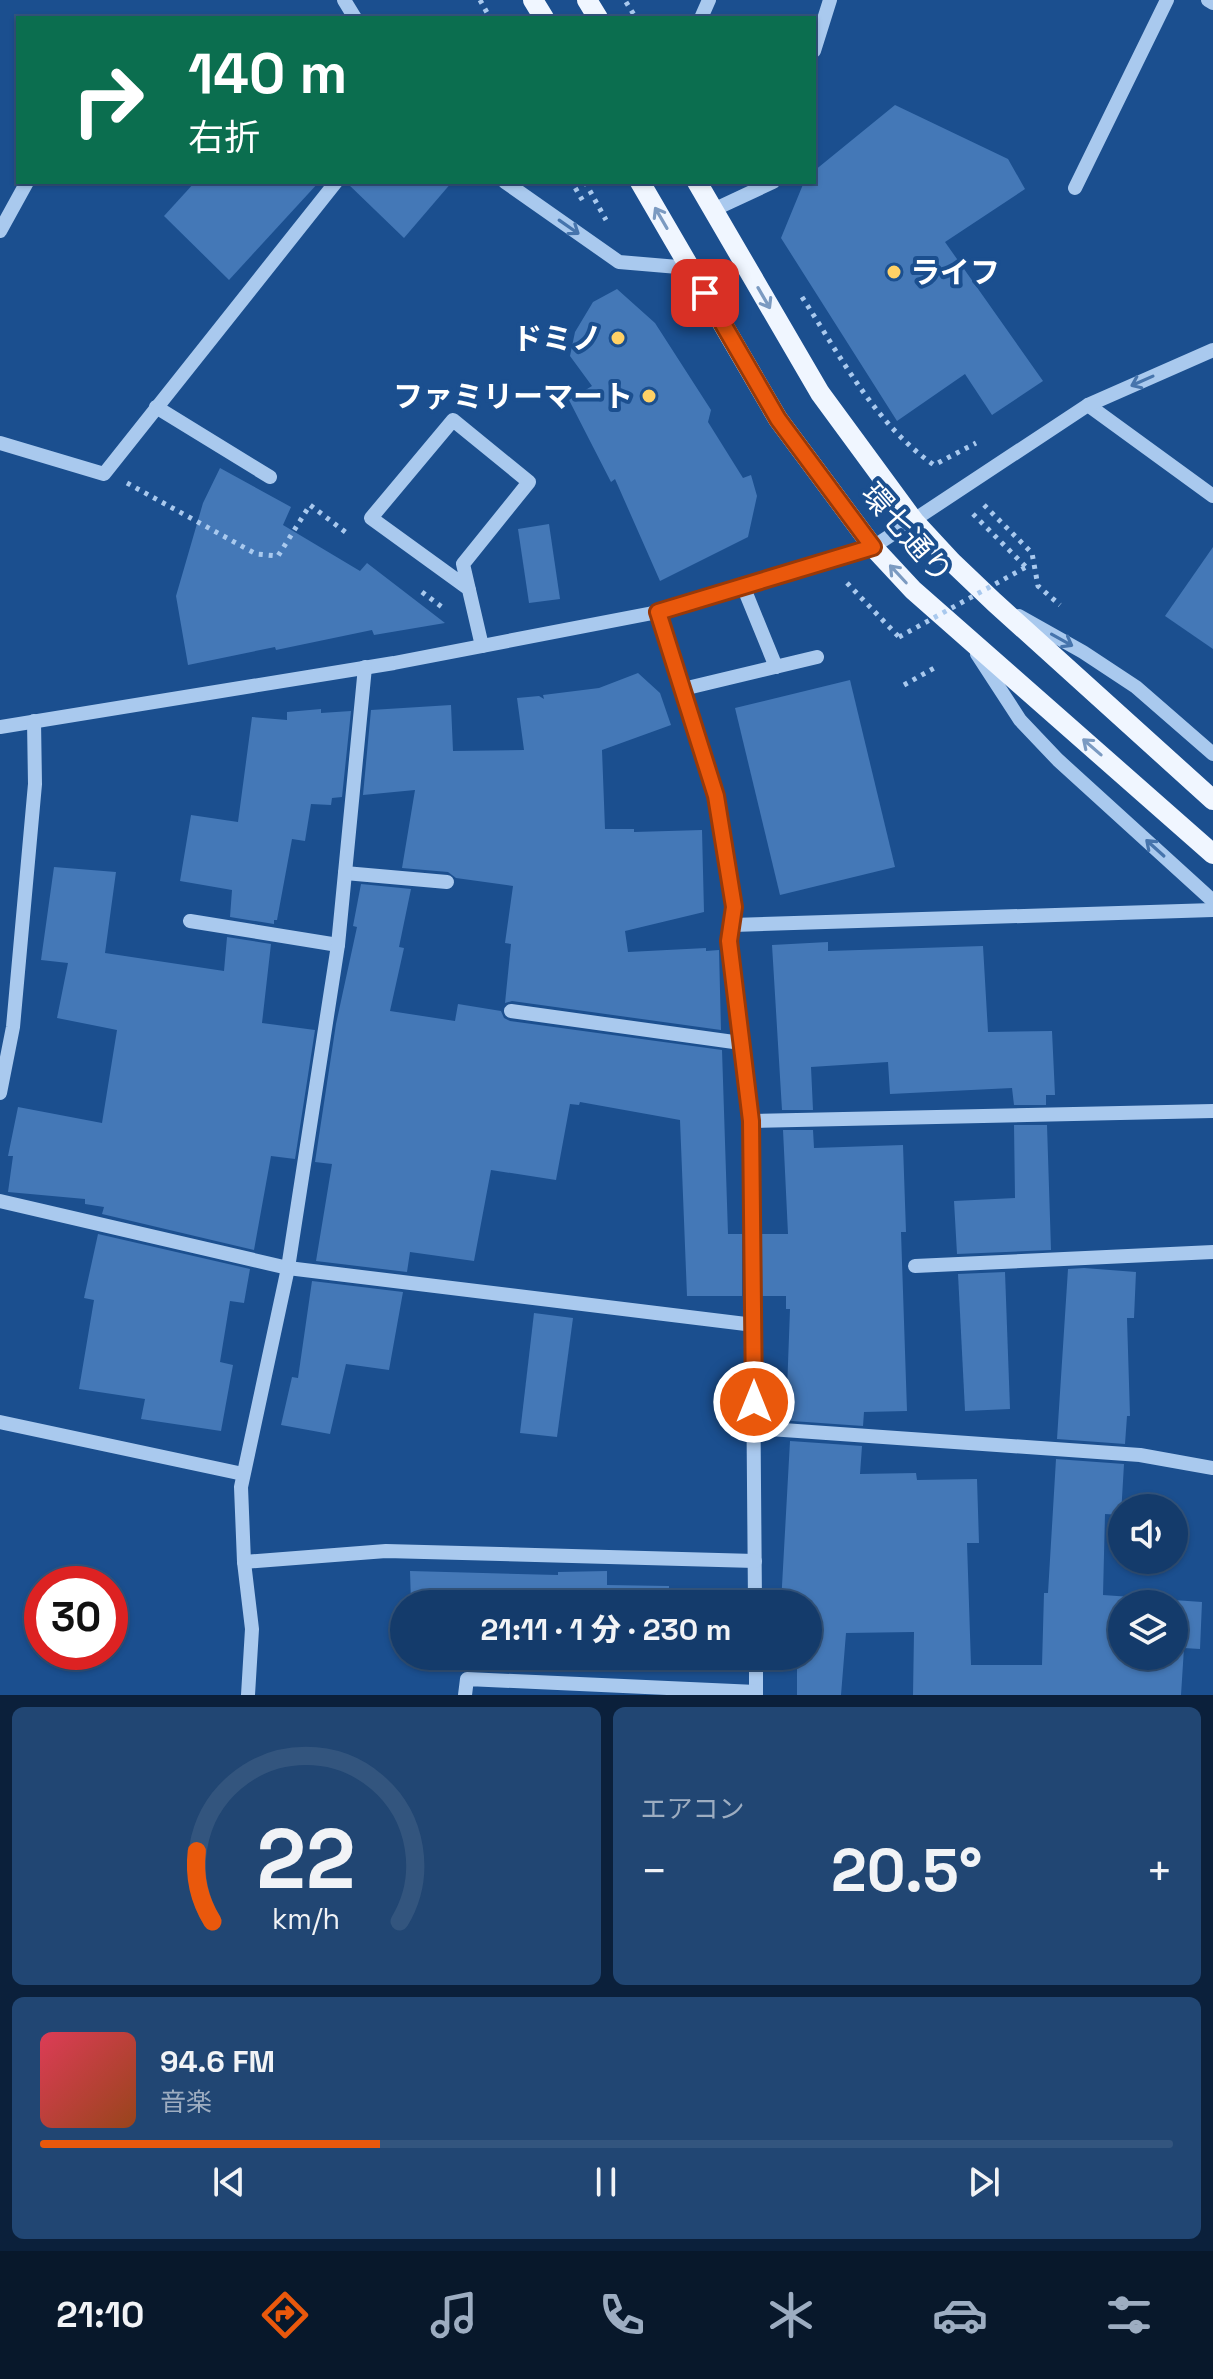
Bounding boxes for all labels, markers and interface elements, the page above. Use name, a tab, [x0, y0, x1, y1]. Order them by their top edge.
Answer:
text: 140 m	[188, 38, 347, 109]
icon: right	[56, 48, 160, 152]
text: 右折	[188, 115, 260, 161]
one-way arrow	[653, 207, 668, 231]
one-way arrow	[558, 219, 580, 235]
place label: ライフ	[910, 253, 1000, 292]
pin	[671, 259, 739, 327]
marker: ライフ	[885, 263, 903, 281]
icon: arrive	[683, 271, 727, 315]
one-way arrow	[756, 286, 772, 309]
place label: ドミノ	[512, 319, 602, 358]
marker: ドミノ	[609, 329, 627, 347]
one-way arrow	[1130, 375, 1154, 390]
place label: ファミリーマート	[393, 377, 633, 416]
marker: ファミリーマート	[640, 387, 658, 405]
street label: 環七通り	[853, 475, 961, 591]
one-way arrow	[889, 564, 907, 584]
one-way arrow	[1050, 633, 1074, 649]
one-way arrow	[1082, 738, 1102, 756]
one-way arrow	[1146, 840, 1166, 858]
position arrow	[712, 1360, 796, 1444]
map controls	[1108, 1494, 1188, 1670]
button: sound	[1108, 1494, 1188, 1574]
speed limit sign: 30	[24, 1566, 128, 1670]
button: layers	[1108, 1590, 1188, 1670]
text: 21:11 · 1 分 · 230 m	[481, 1610, 731, 1649]
text: エアコン	[641, 1792, 745, 1826]
text: 22	[257, 1806, 356, 1912]
text: 20.5°	[831, 1832, 982, 1909]
text: −	[641, 1843, 668, 1899]
text: +	[1146, 1843, 1173, 1899]
text: km/h	[272, 1901, 340, 1937]
text: 94.6 FM	[160, 2042, 275, 2081]
text: 音楽	[160, 2085, 212, 2119]
icon: previous	[207, 2160, 251, 2204]
icon: pause	[584, 2160, 628, 2204]
icon: next	[962, 2160, 1006, 2204]
icon: directions	[257, 2287, 313, 2343]
icon: music	[426, 2287, 482, 2343]
icon: phone	[594, 2287, 650, 2343]
icon: climate	[763, 2287, 819, 2343]
icon: car	[932, 2287, 988, 2343]
icon: filters	[1101, 2287, 1157, 2343]
text: 21:10	[56, 2292, 144, 2338]

